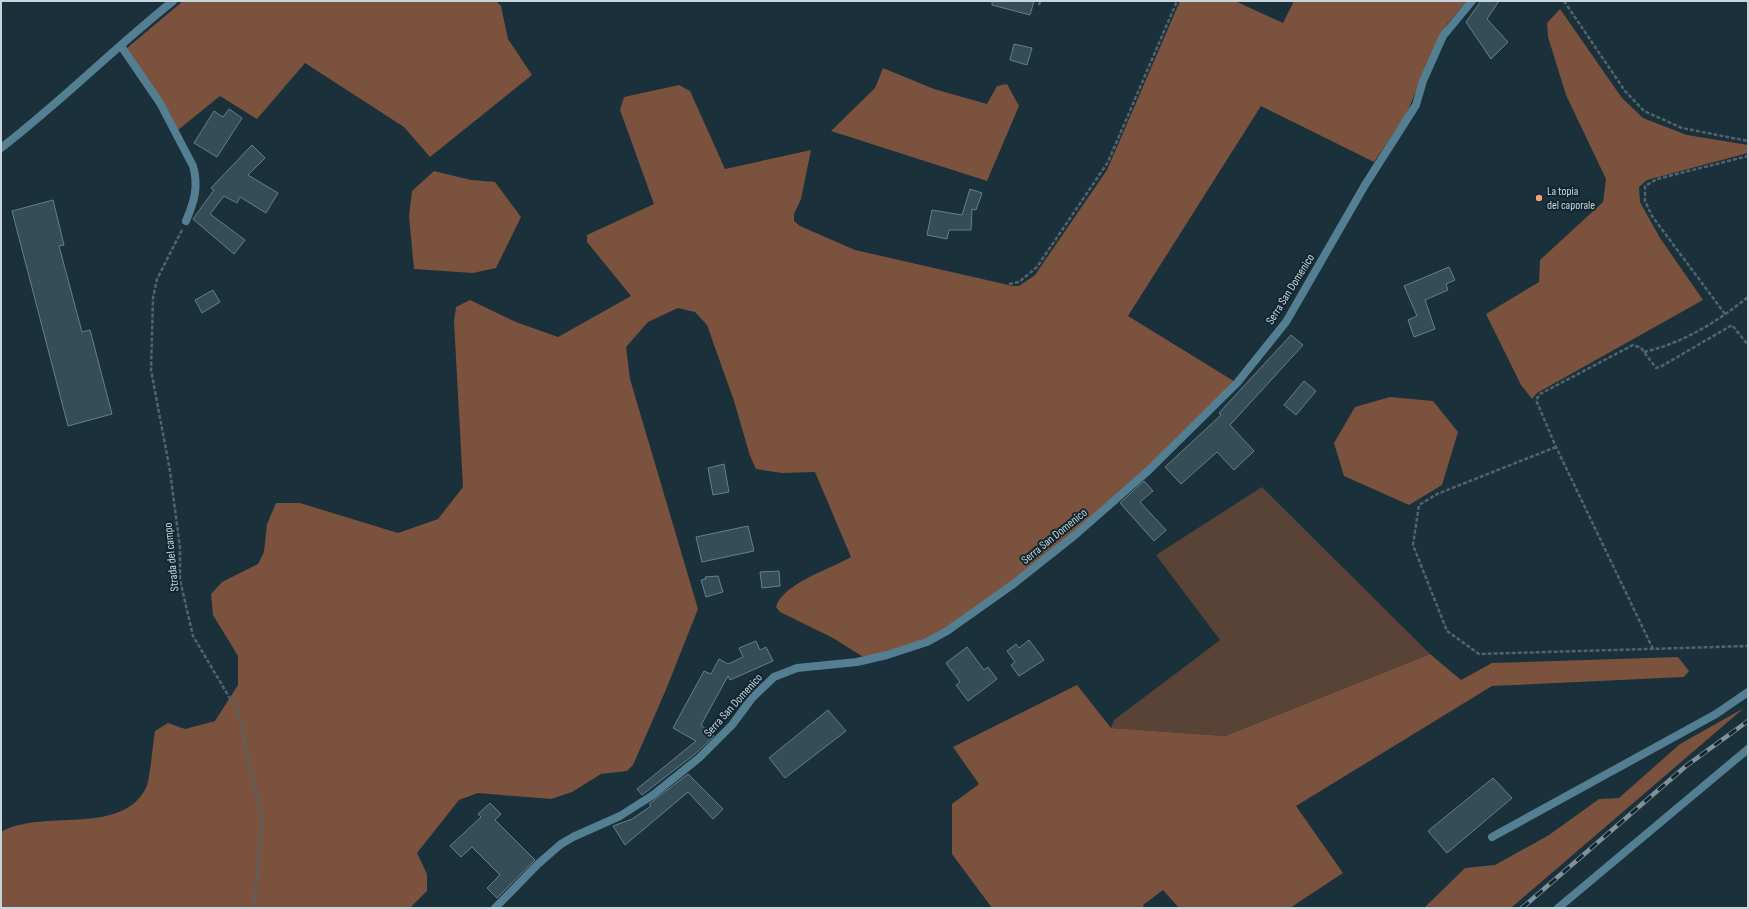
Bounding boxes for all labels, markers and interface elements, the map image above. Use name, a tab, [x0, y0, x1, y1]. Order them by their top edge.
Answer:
place label: La topia del caporale	[1547, 184, 1595, 213]
marker: La topia del caporale	[1534, 193, 1544, 203]
street label: Serra San Domenico	[1263, 251, 1318, 327]
street label: Serra San Domenico	[1018, 505, 1090, 568]
street label: Strada del campo	[160, 522, 183, 592]
street label: Serra San Domenico	[701, 670, 766, 740]

